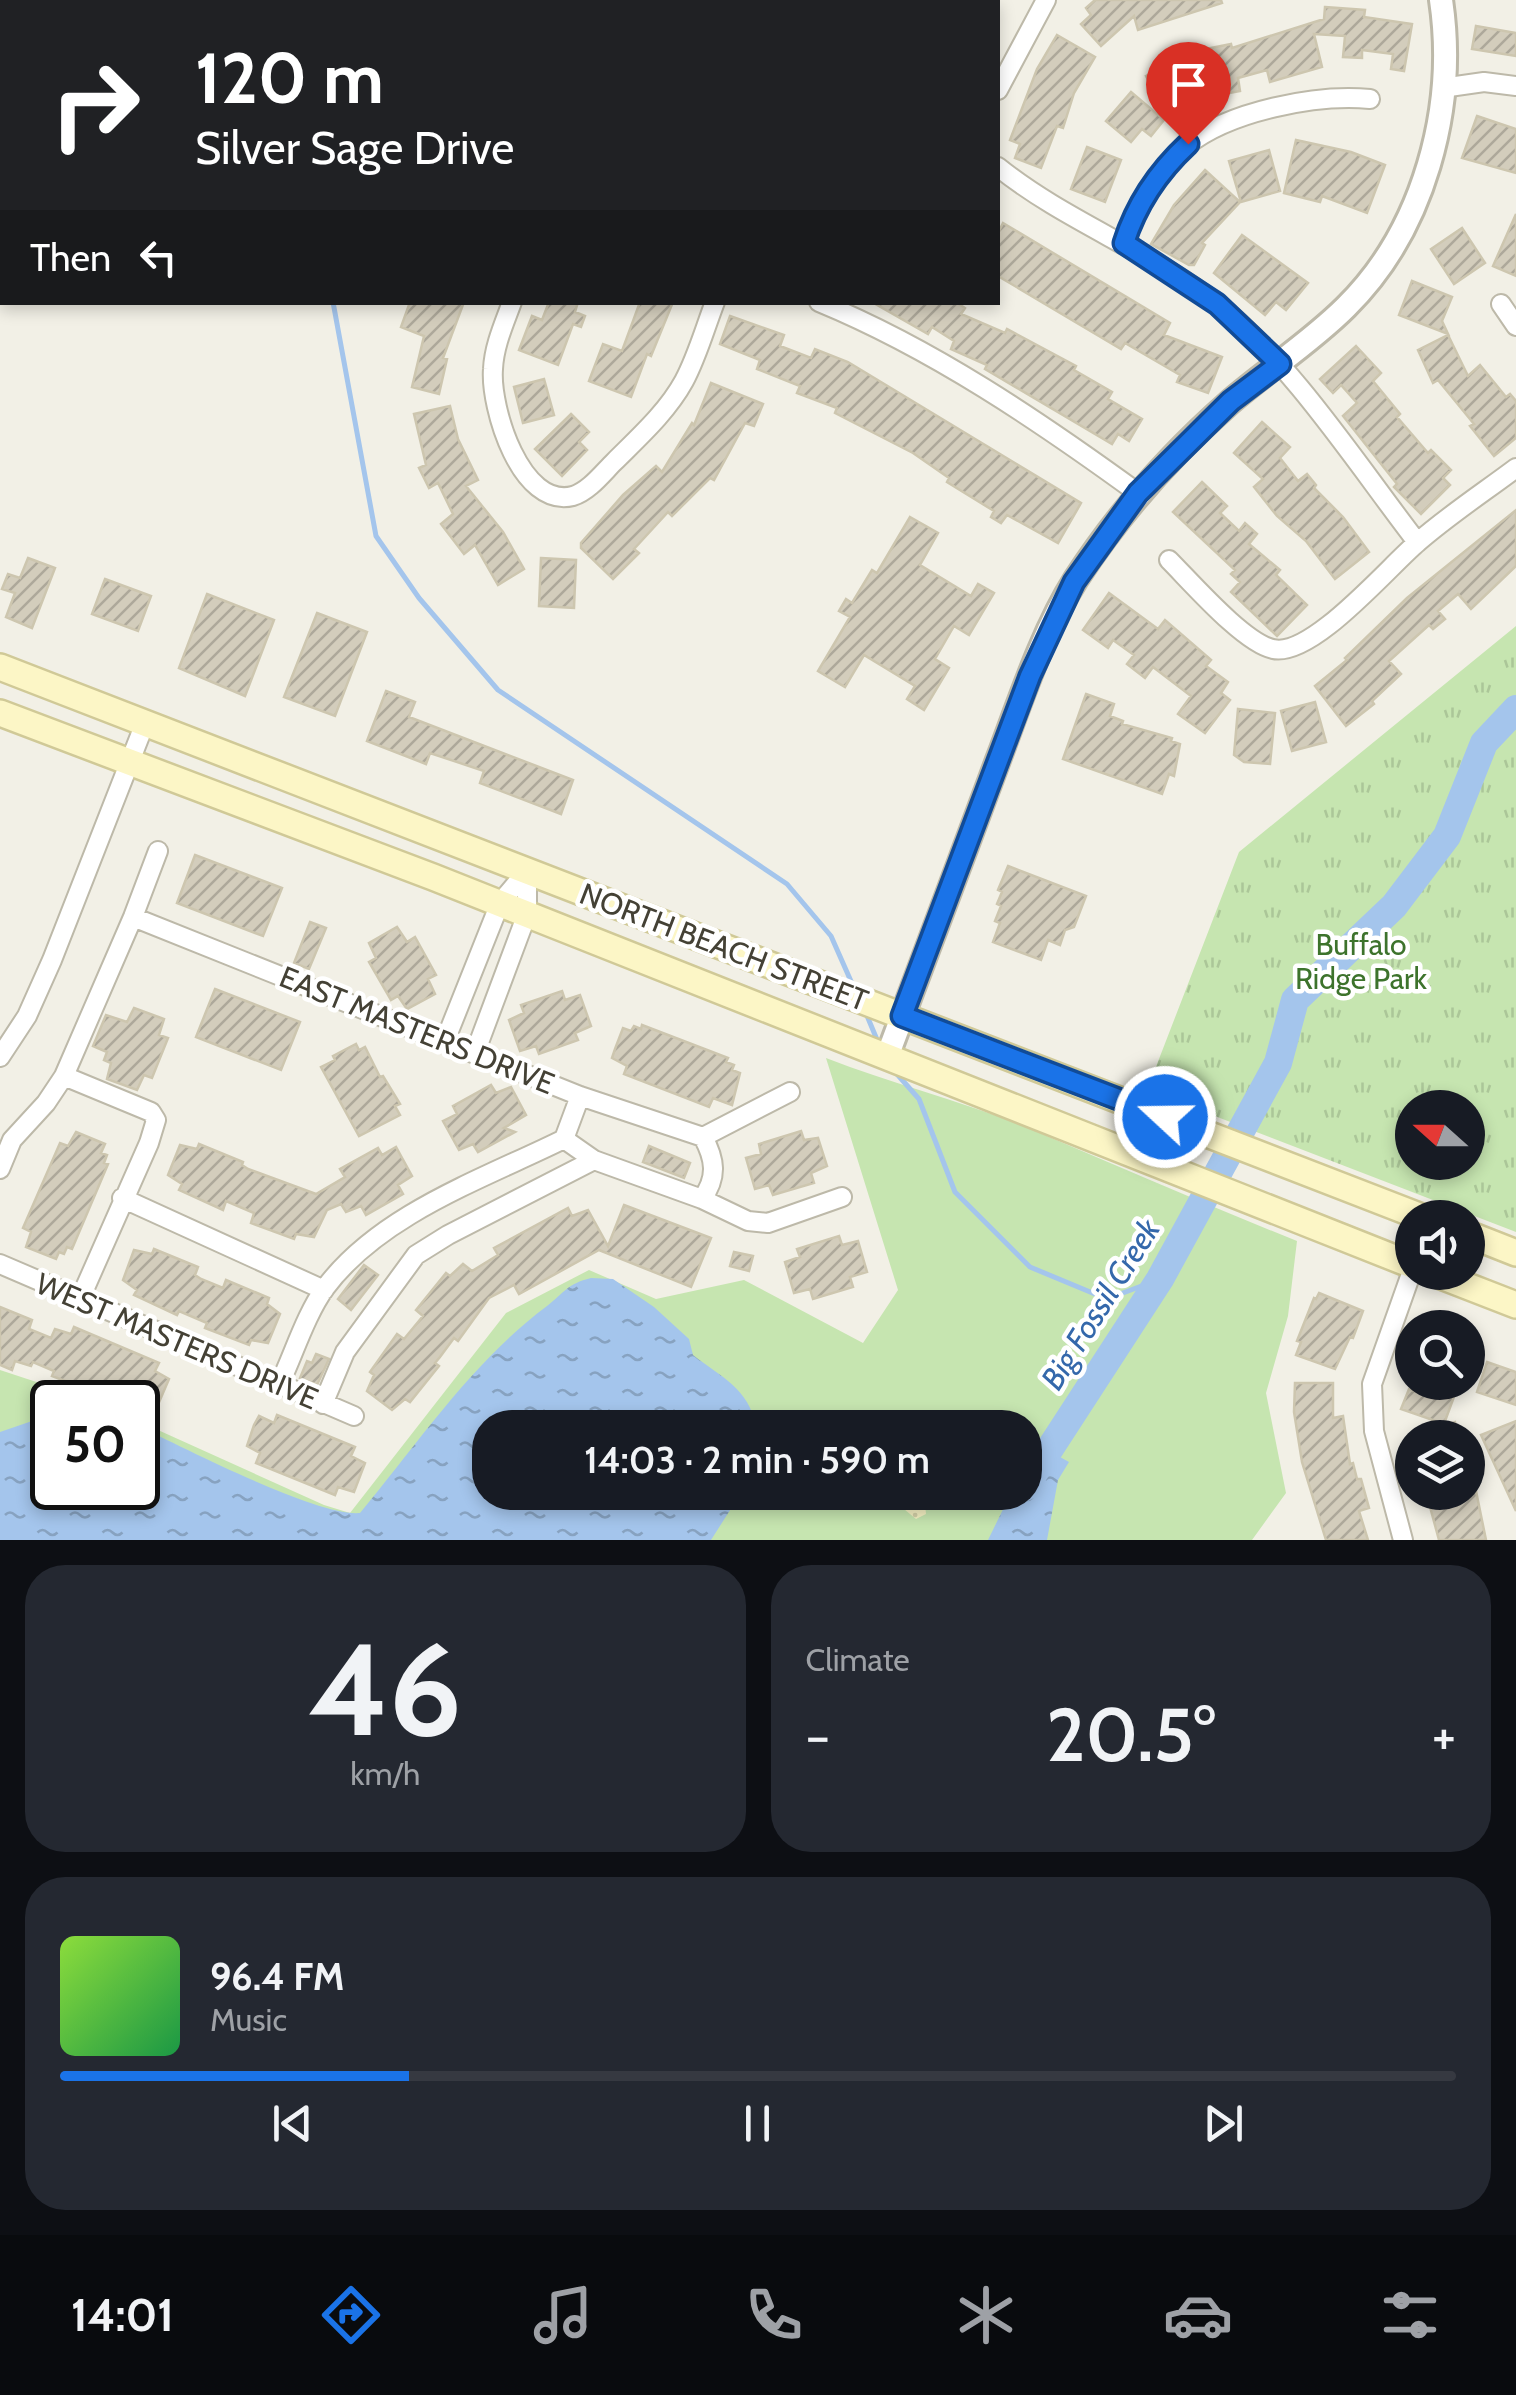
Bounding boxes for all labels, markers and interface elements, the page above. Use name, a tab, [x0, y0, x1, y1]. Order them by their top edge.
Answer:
text: 120 m	[195, 35, 384, 121]
icon: right	[30, 40, 160, 170]
pin	[1146, 42, 1231, 145]
icon: arrive	[1161, 57, 1216, 112]
text: Silver Sage Drive	[195, 121, 514, 175]
icon: left	[131, 230, 186, 285]
text: Then	[30, 234, 111, 281]
street label: NORTH BEACH STREET	[575, 875, 873, 1019]
park label: Buffalo Ridge Park	[1295, 926, 1428, 997]
street label: EAST MASTERS DRIVE	[274, 958, 560, 1102]
position arrow	[1113, 1065, 1217, 1169]
north arrow	[1395, 1090, 1485, 1180]
map controls	[1395, 1090, 1485, 1510]
button: sound	[1395, 1200, 1485, 1290]
water label: Big Fossil Creek	[1032, 1211, 1168, 1396]
street label: WEST MASTERS DRIVE	[30, 1265, 324, 1417]
button: search	[1395, 1310, 1485, 1400]
speed limit sign: 50	[30, 1380, 160, 1510]
button: layers	[1395, 1420, 1485, 1510]
text: 14:03 · 2 min · 590 m	[584, 1436, 930, 1483]
text: 46	[308, 1610, 462, 1768]
text: Climate	[806, 1640, 910, 1679]
text: 20.5°	[1046, 1689, 1216, 1780]
text: −	[806, 1702, 830, 1769]
text: +	[1432, 1702, 1456, 1769]
text: km/h	[350, 1754, 420, 1793]
text: 96.4 FM	[210, 1953, 344, 2000]
text: Music	[210, 2000, 287, 2039]
icon: previous	[265, 2096, 320, 2151]
icon: pause	[730, 2096, 785, 2151]
icon: next	[1196, 2096, 1251, 2151]
icon: directions	[316, 2280, 386, 2350]
icon: music	[528, 2280, 598, 2350]
icon: phone	[739, 2280, 809, 2350]
icon: climate	[951, 2280, 1021, 2350]
icon: car	[1163, 2280, 1233, 2350]
icon: filters	[1375, 2280, 1445, 2350]
text: 14:01	[71, 2288, 174, 2342]

